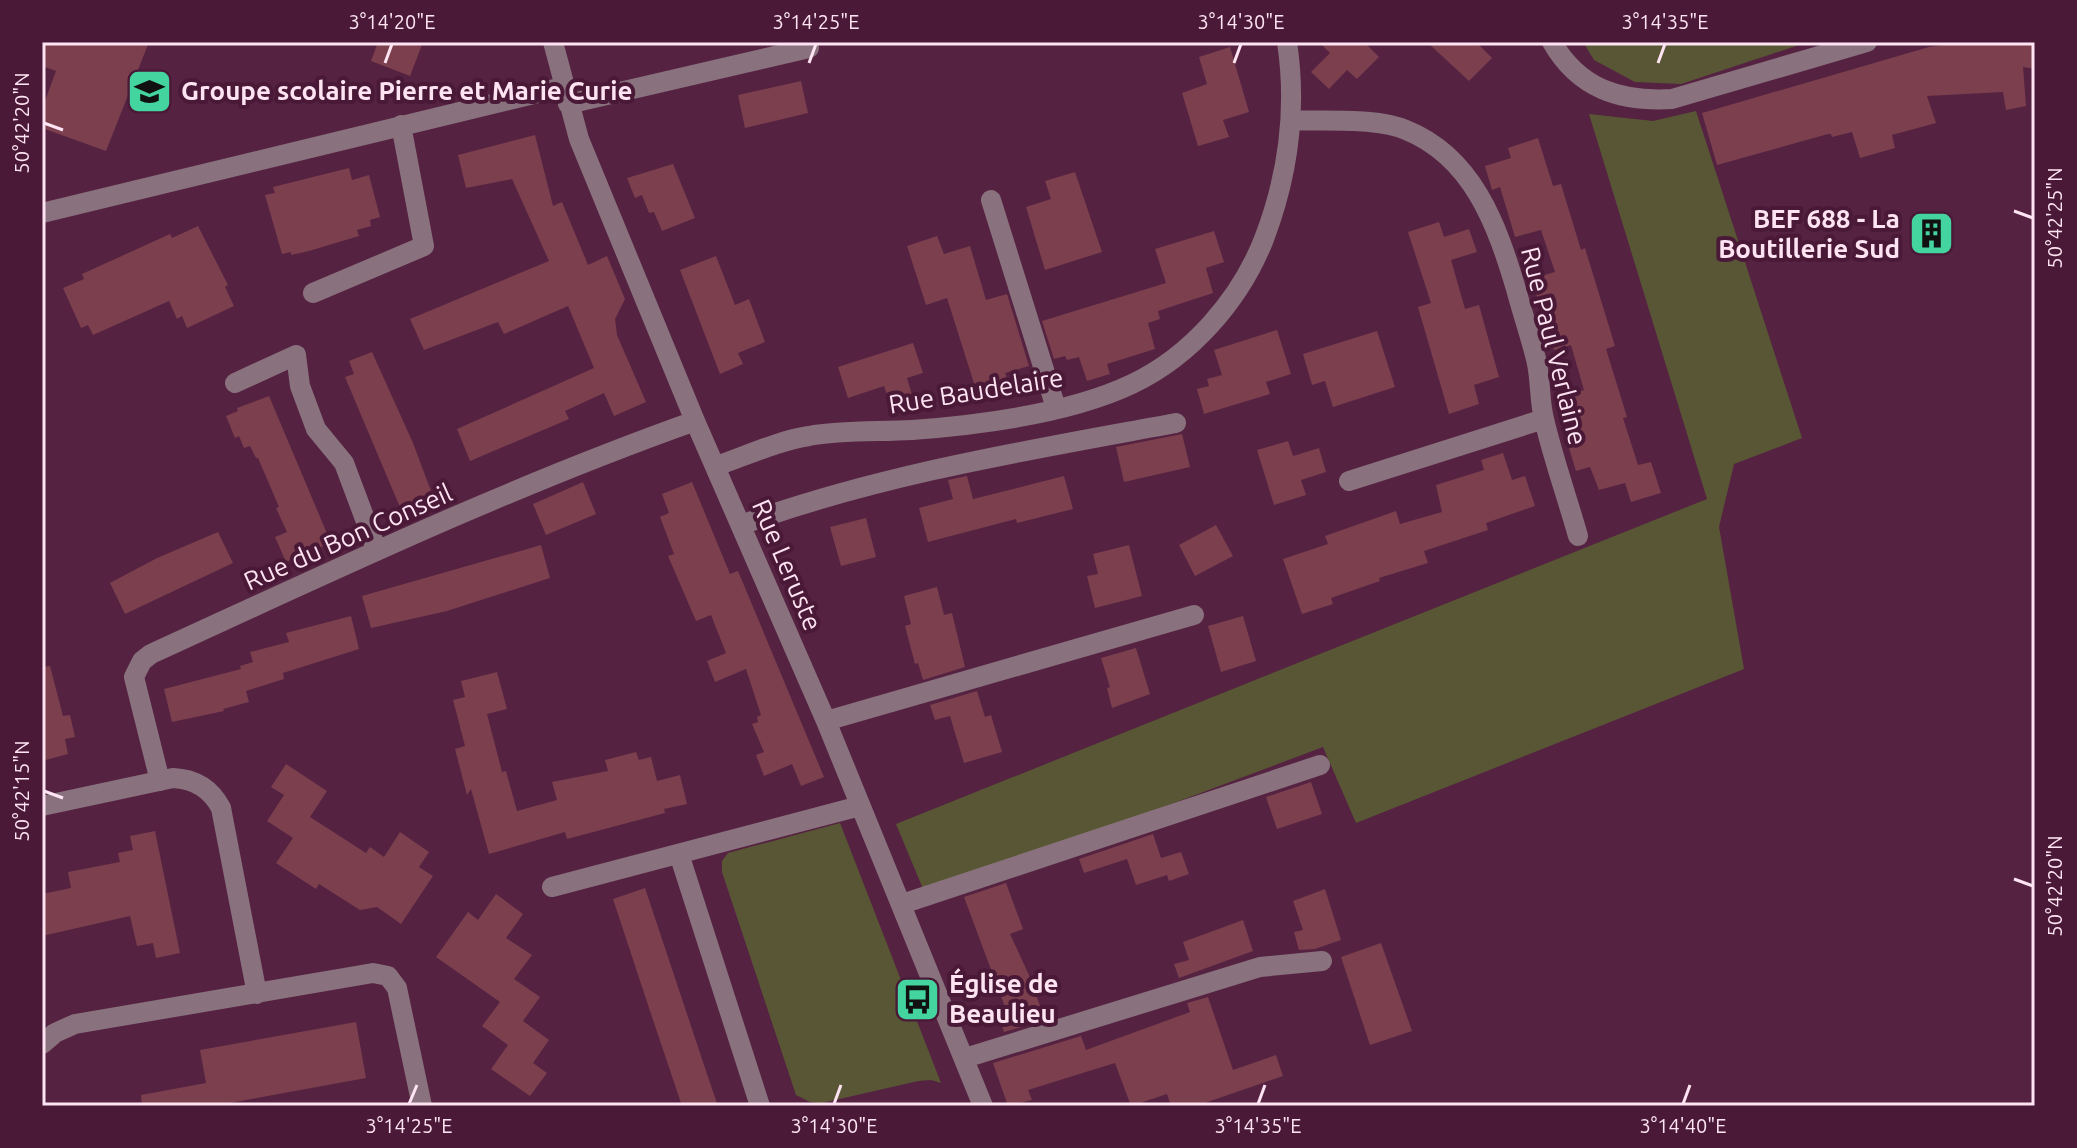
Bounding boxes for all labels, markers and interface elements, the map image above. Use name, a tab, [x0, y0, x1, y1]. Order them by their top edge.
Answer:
text: 3°14'20"E	[349, 10, 435, 33]
text: 3°14'25"E	[773, 10, 859, 33]
text: 3°14'30"E	[1198, 10, 1284, 33]
text: 3°14'35"E	[1622, 10, 1708, 33]
school or university icon: Groupe scolaire Pierre et Marie Curie	[126, 67, 174, 115]
text: 50°42'20"N	[10, 72, 33, 174]
place label: Groupe scolaire Pierre et Marie Curie	[181, 76, 632, 105]
text: 50°42'25"N	[2043, 167, 2066, 269]
place label: BEF 688 - La Boutillerie Sud	[1718, 204, 1900, 263]
building icon: BEF 688 - La Boutillerie Sud	[1907, 210, 1955, 258]
street label: Rue Paul Verlaine	[1516, 244, 1593, 448]
street label: Rue Baudelaire	[887, 362, 1065, 419]
street label: Rue du Bon Conseil	[239, 478, 456, 595]
street label: Rue Leruste	[747, 495, 828, 635]
text: 50°42'15"N	[10, 740, 33, 842]
text: 50°42'20"N	[2043, 835, 2066, 937]
place label: Église de Beaulieu	[949, 968, 1059, 1028]
bus stop icon: Église de Beaulieu	[894, 975, 942, 1023]
text: 3°14'25"E	[366, 1114, 452, 1137]
text: 3°14'30"E	[791, 1114, 877, 1137]
text: 3°14'35"E	[1215, 1114, 1301, 1137]
text: 3°14'40"E	[1640, 1114, 1726, 1137]

